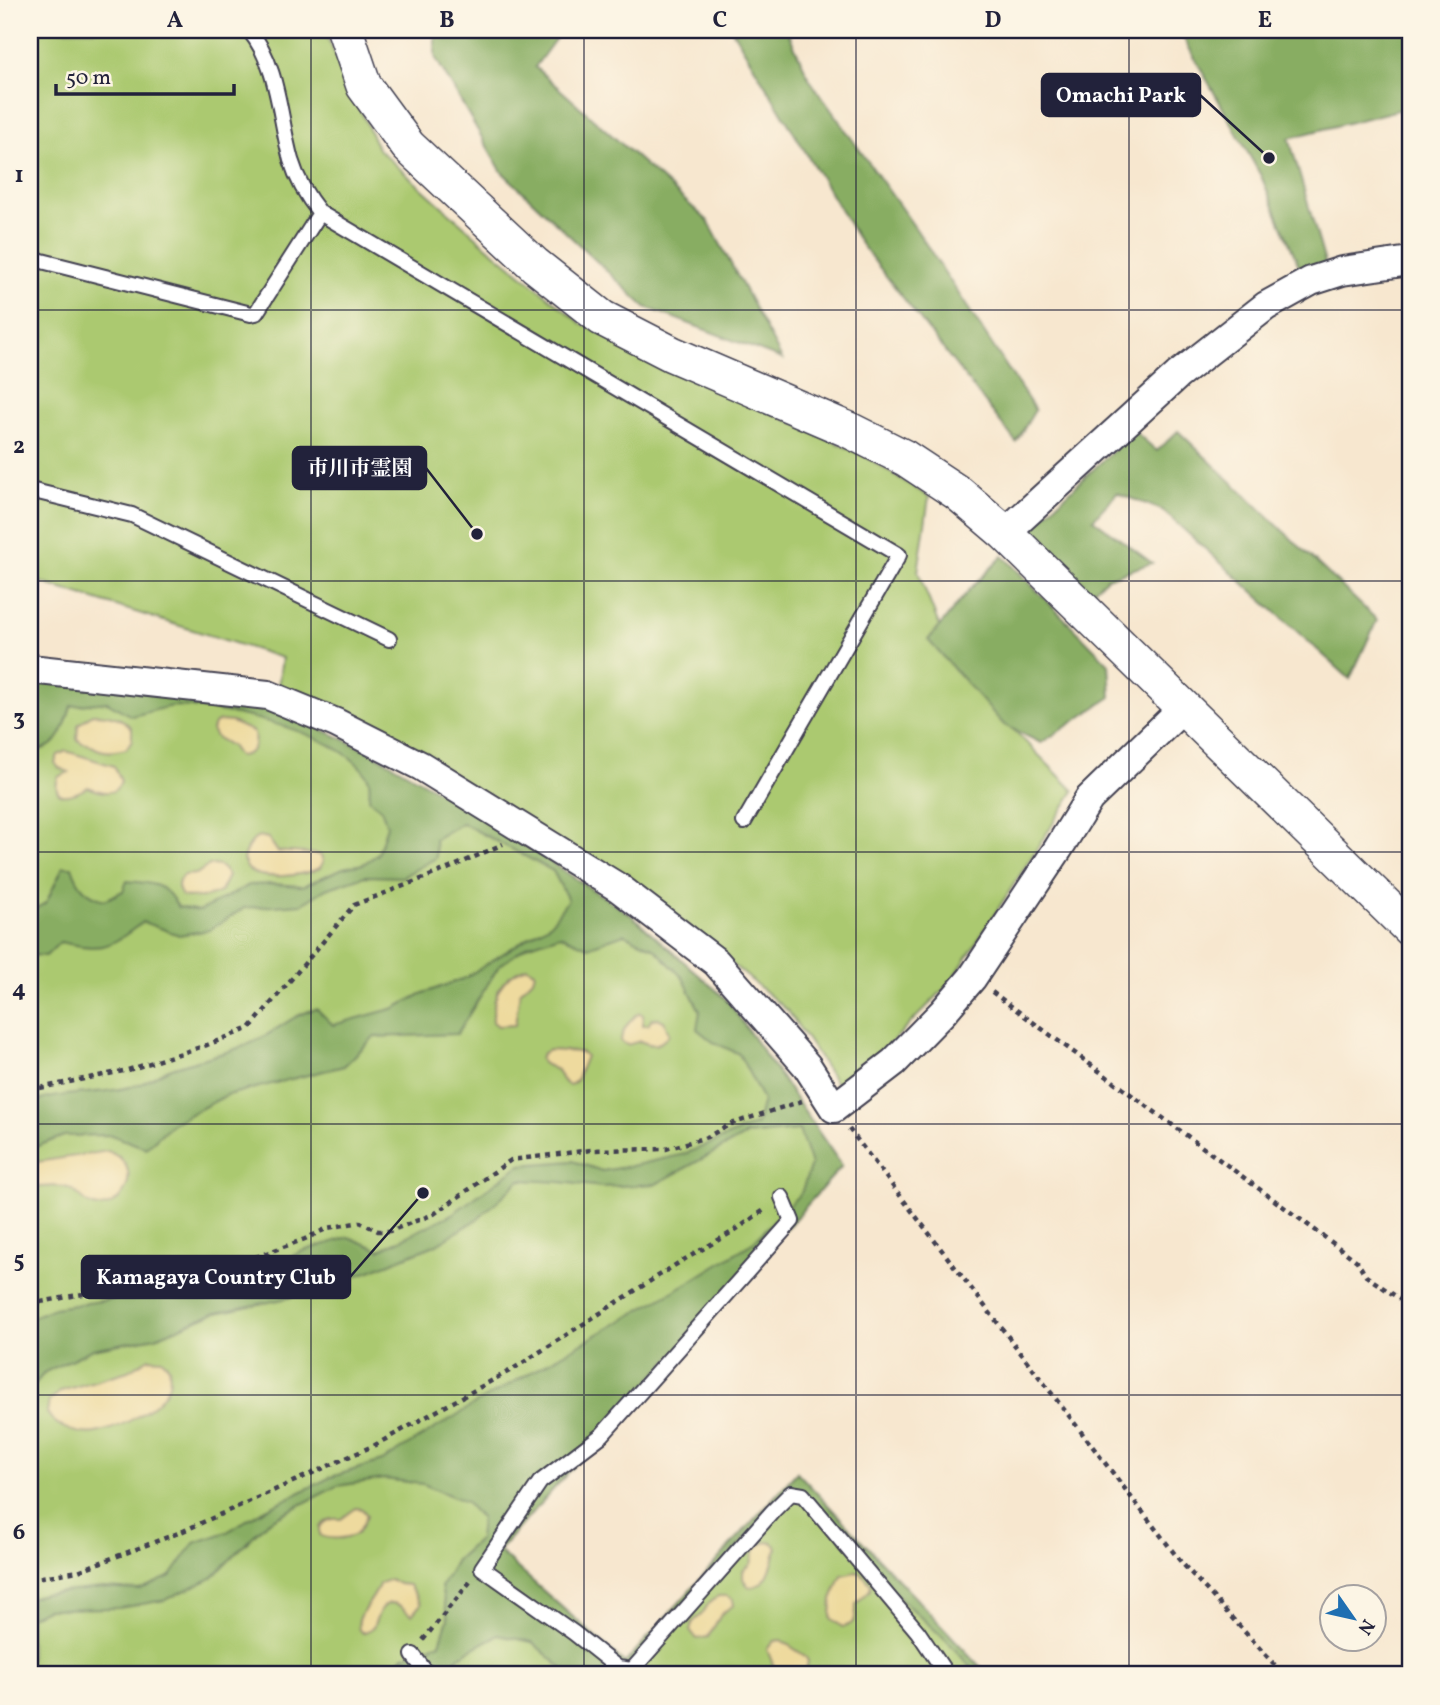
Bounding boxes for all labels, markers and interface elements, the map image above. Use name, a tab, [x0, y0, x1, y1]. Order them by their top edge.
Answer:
text: A	[167, 5, 183, 37]
text: B	[439, 5, 455, 37]
text: C	[713, 5, 727, 37]
text: D	[985, 5, 1002, 37]
text: E	[1258, 5, 1272, 37]
scale bar	[56, 52, 234, 96]
text: 50 m	[66, 64, 111, 93]
callout: Omachi Park	[1042, 74, 1200, 116]
text: Omachi Park	[1056, 82, 1186, 111]
text: 1	[14, 160, 24, 192]
text: 2	[13, 431, 25, 463]
callout: 市川市霊園	[293, 447, 426, 489]
text: 市川市霊園	[308, 455, 413, 484]
text: 3	[13, 703, 25, 735]
text: 4	[12, 974, 26, 1006]
text: 5	[13, 1245, 25, 1277]
callout: Kamagaya Country Club	[82, 1256, 350, 1298]
text: Kamagaya Country Club	[96, 1264, 336, 1293]
text: 6	[13, 1517, 25, 1549]
north arrow	[1318, 1582, 1388, 1652]
text: N	[1351, 1613, 1380, 1640]

